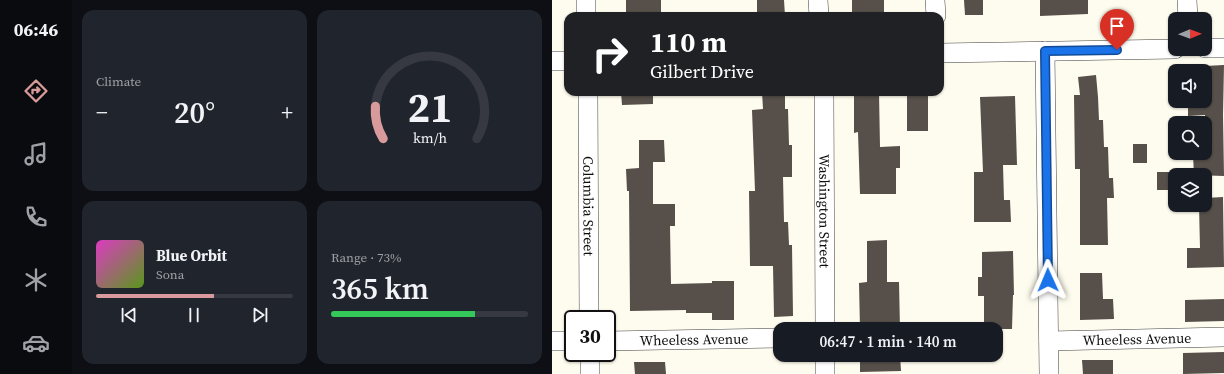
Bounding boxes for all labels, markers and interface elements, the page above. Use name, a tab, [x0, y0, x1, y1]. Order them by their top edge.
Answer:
pin	[1100, 9, 1134, 50]
north arrow	[1168, 12, 1212, 56]
map controls	[1168, 12, 1212, 212]
icon: arrive	[1106, 15, 1128, 37]
text: 06:46	[14, 17, 58, 42]
text: 110 m	[650, 23, 727, 61]
icon: right	[584, 28, 636, 80]
text: Gilbert Drive	[650, 59, 754, 84]
button: sound	[1168, 64, 1212, 108]
text: Climate	[96, 73, 141, 90]
icon: directions	[22, 77, 50, 105]
text: 21	[407, 78, 452, 135]
text: 20°	[174, 92, 215, 133]
text: −	[96, 97, 108, 127]
text: +	[281, 97, 293, 127]
button: search	[1168, 116, 1212, 160]
text: km/h	[413, 127, 447, 147]
icon: music	[22, 140, 50, 168]
street label: Washington Street	[814, 154, 835, 269]
street label: Columbia Street	[578, 156, 599, 257]
button: layers	[1168, 168, 1212, 212]
icon: phone	[22, 203, 50, 231]
text: Blue Orbit	[156, 245, 227, 266]
text: Range · 73%	[331, 249, 402, 266]
position arrow	[1027, 259, 1069, 301]
icon: climate	[22, 266, 50, 294]
text: Sona	[156, 266, 184, 283]
text: 365 km	[331, 268, 429, 309]
icon: previous	[118, 304, 140, 326]
icon: pause	[183, 304, 205, 326]
icon: next	[249, 304, 271, 326]
speed limit sign: 30	[564, 310, 616, 362]
street label: Wheeless Avenue	[1082, 328, 1192, 350]
icon: car	[22, 329, 50, 357]
street label: Wheeless Avenue	[639, 329, 749, 350]
text: 06:47 · 1 min · 140 m	[820, 331, 956, 352]

